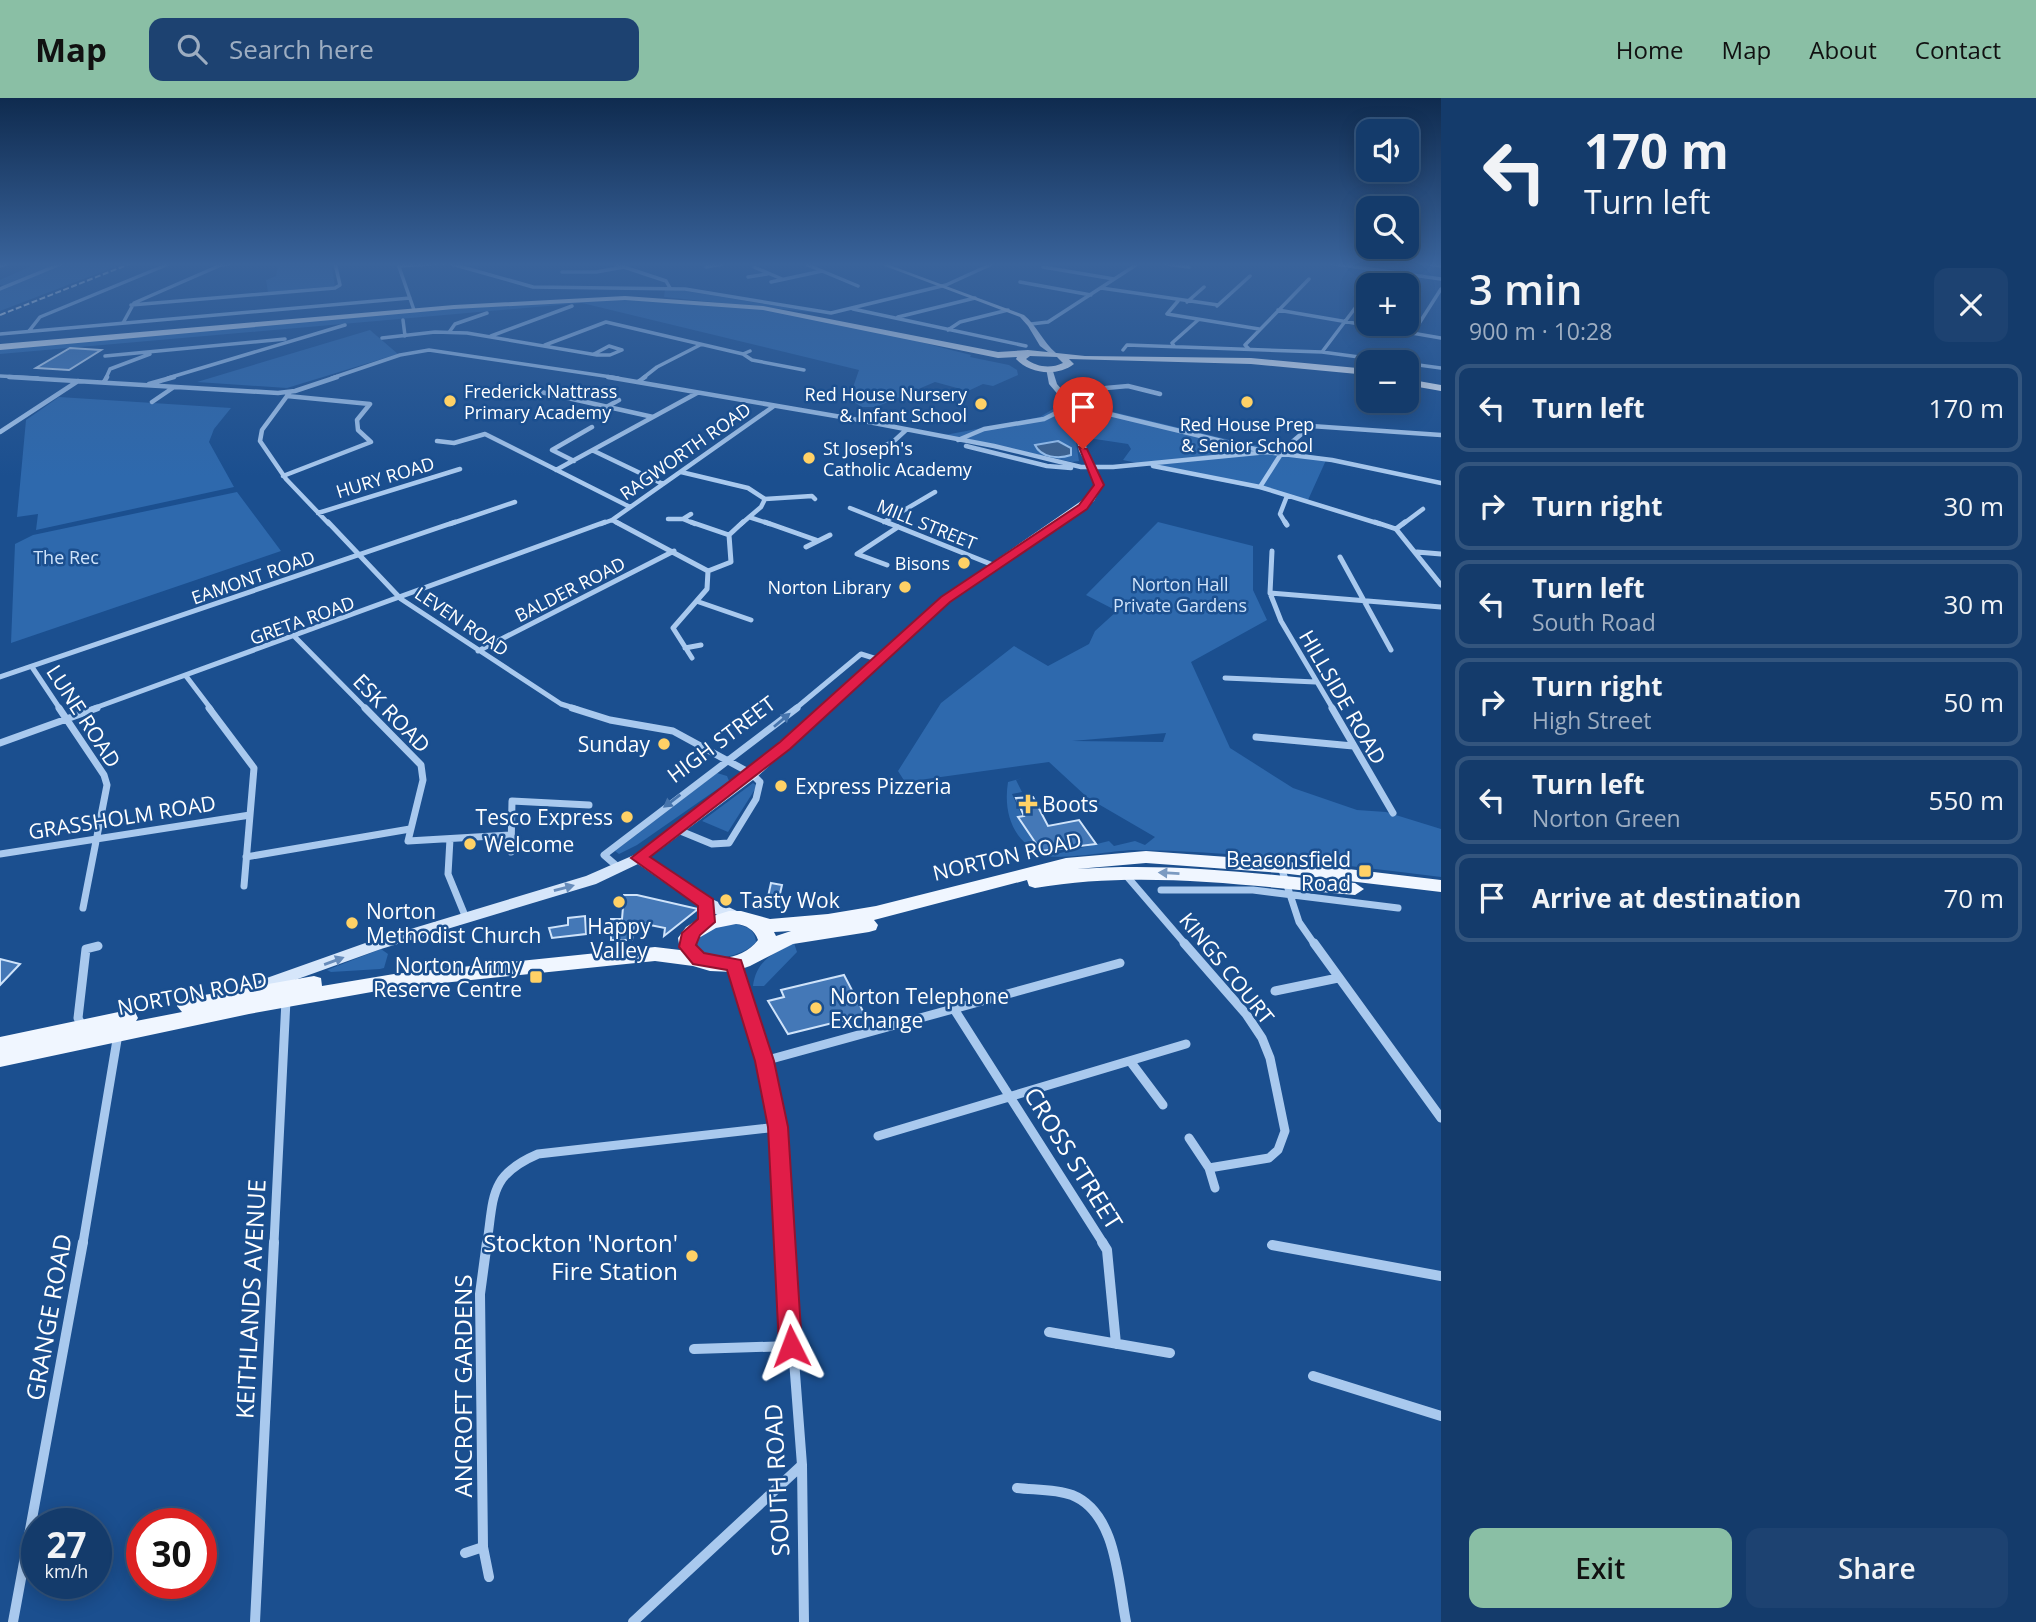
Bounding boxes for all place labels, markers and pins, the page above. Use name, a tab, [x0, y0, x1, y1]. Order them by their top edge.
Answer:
pin	[1053, 377, 1113, 449]
place label: Frederick Nattrass Primary Academy	[464, 379, 617, 424]
place label: Red House Nursery & Infant School	[805, 382, 968, 427]
marker: Frederick Nattrass Primary Academy	[442, 393, 458, 409]
marker: Red House Prep & Senior School	[1239, 394, 1255, 410]
marker: Red House Nursery & Infant School	[973, 396, 989, 412]
place label: Red House Prep & Senior School	[1180, 412, 1314, 457]
place label: St Joseph's Catholic Academy	[823, 436, 973, 481]
marker: St Joseph's Catholic Academy	[801, 450, 817, 466]
place label: Bisons	[895, 551, 950, 575]
marker: Bisons	[956, 555, 972, 571]
place label: Norton Library	[768, 575, 892, 599]
marker: Norton Library	[897, 579, 913, 595]
place label: Sunday	[578, 730, 650, 758]
marker: Sunday	[656, 736, 672, 752]
place label: Express Pizzeria	[795, 772, 951, 800]
marker: Express Pizzeria	[773, 778, 789, 794]
place label: Boots	[1042, 790, 1098, 818]
marker: Boots	[1020, 796, 1036, 812]
place label: Tesco Express	[476, 803, 613, 831]
marker: Tesco Express	[619, 809, 635, 825]
place label: Welcome	[484, 830, 574, 858]
marker: Welcome	[462, 836, 478, 852]
place label: Beaconsfield Road	[1226, 845, 1351, 897]
marker: Beaconsfield Road	[1357, 863, 1373, 879]
place label: Tasty Wok	[740, 886, 840, 914]
marker: Tasty Wok	[718, 892, 734, 908]
marker: Happy Valley	[611, 894, 627, 910]
place label: Norton Methodist Church	[366, 897, 541, 949]
place label: Happy Valley	[587, 912, 651, 964]
marker: Norton Methodist Church	[344, 915, 360, 931]
place label: Norton Army Reserve Centre	[373, 951, 522, 1003]
marker: Norton Army Reserve Centre	[528, 969, 544, 985]
place label: Norton Telephone Exchange	[830, 982, 1009, 1034]
marker: Norton Telephone Exchange	[808, 1000, 824, 1016]
place label: Stockton 'Norton' Fire Station	[483, 1226, 678, 1287]
marker: Stockton 'Norton' Fire Station	[684, 1248, 700, 1264]

